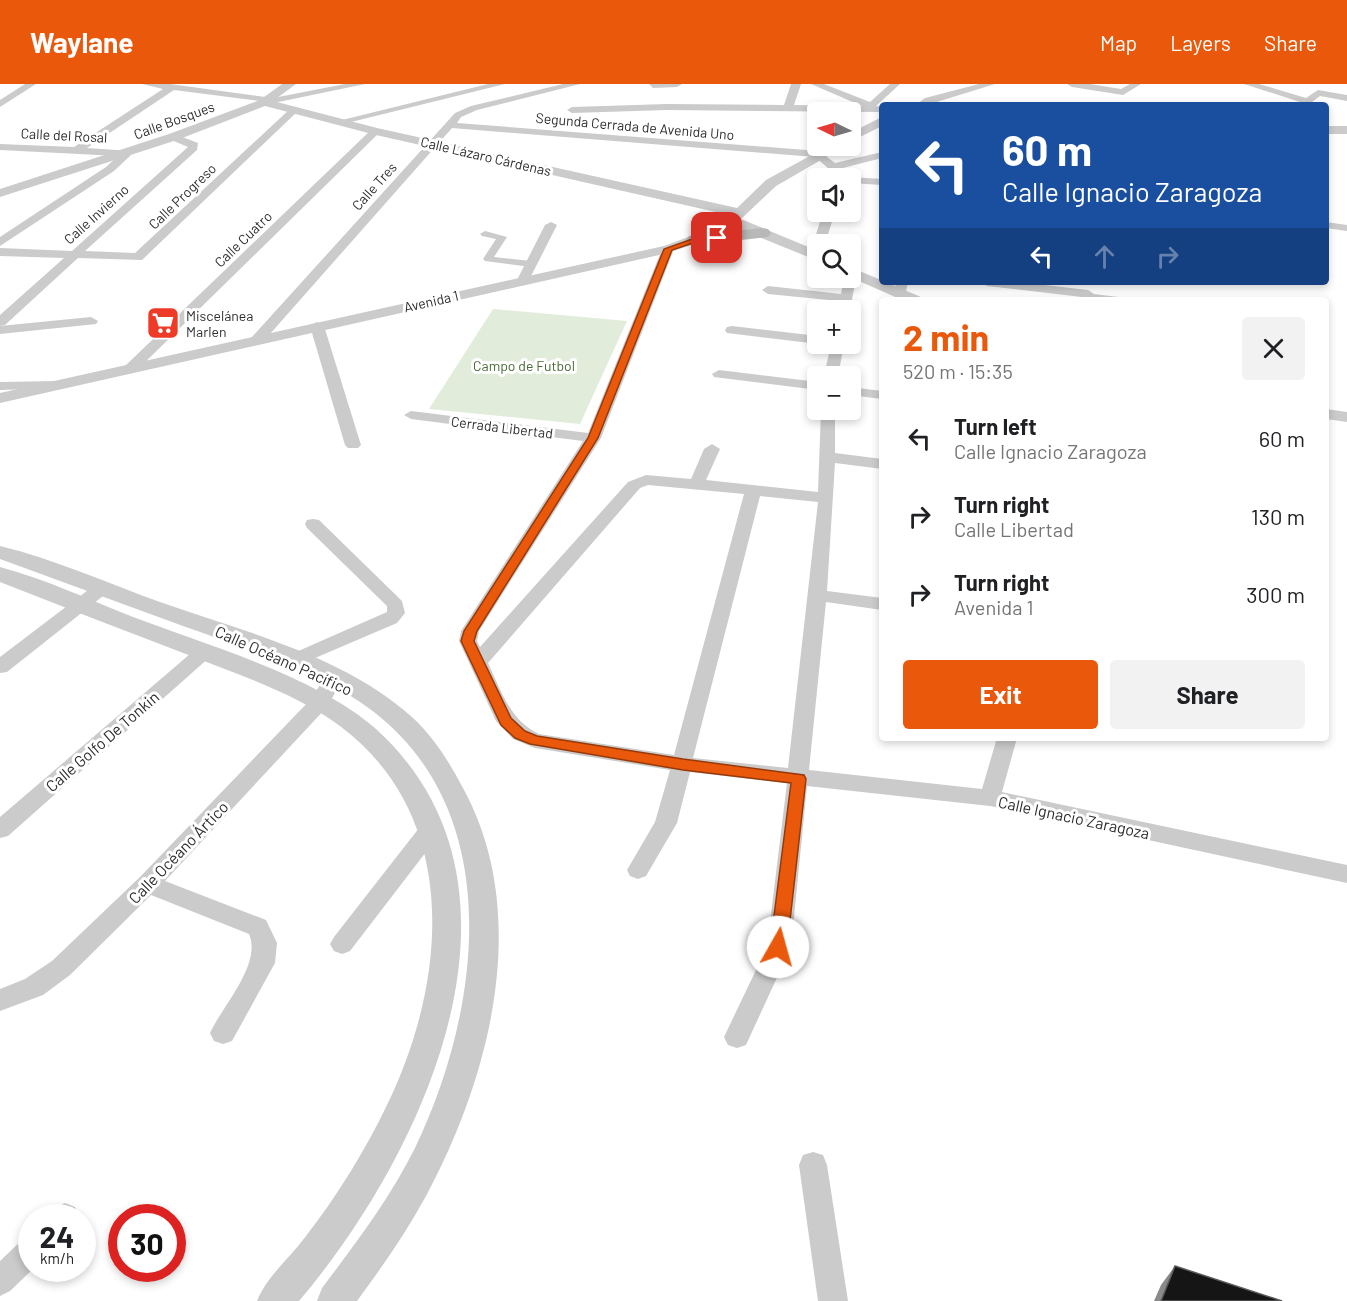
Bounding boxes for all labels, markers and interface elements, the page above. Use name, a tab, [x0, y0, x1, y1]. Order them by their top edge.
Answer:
text: Waylane	[30, 25, 134, 59]
text: Map	[1100, 30, 1137, 55]
text: Layers	[1170, 30, 1231, 55]
text: Share	[1264, 30, 1317, 55]
street label: Calle Bosques	[131, 97, 217, 142]
north arrow	[807, 102, 861, 156]
map controls	[807, 102, 861, 420]
street label: Segunda Cerrada de Avenida Uno	[535, 109, 735, 143]
street label: Calle del Rosal	[20, 124, 108, 146]
text: 60 m	[1002, 124, 1092, 174]
icon: left	[903, 126, 981, 204]
street label: Calle Lázaro Cárdenas	[419, 133, 553, 179]
street label: Calle Tres	[348, 158, 400, 213]
street label: Calle Progreso	[145, 160, 219, 232]
button: sound	[807, 168, 861, 222]
text: Calle Ignacio Zaragoza	[1002, 175, 1262, 207]
street label: Calle Invierno	[60, 181, 132, 247]
street label: Calle Cuatro	[211, 207, 275, 271]
pin	[691, 212, 742, 263]
icon: arrive	[700, 221, 733, 254]
button: search	[807, 234, 861, 288]
icon: left	[1025, 240, 1058, 273]
icon: ahead	[1088, 240, 1121, 273]
icon: right	[1151, 240, 1184, 273]
street label: Avenida 1	[402, 286, 460, 316]
button: +	[807, 300, 861, 354]
supermarket icon: Miscelánea Marlen	[145, 305, 181, 341]
place label: Miscelánea Marlen	[186, 307, 253, 340]
text: 2 min	[903, 315, 989, 358]
button: close	[1242, 317, 1305, 380]
park label: Campo de Futbol	[473, 357, 575, 374]
text: 520 m · 15:35	[903, 359, 1013, 383]
button: −	[807, 366, 861, 420]
street label: Cerrada Libertad	[450, 412, 554, 442]
text: Turn left	[954, 413, 1037, 439]
icon: left	[903, 422, 936, 455]
text: 60 m	[1259, 425, 1305, 451]
text: Calle Ignacio Zaragoza	[954, 439, 1147, 463]
text: Turn right	[954, 491, 1049, 517]
icon: right	[903, 500, 936, 533]
text: 130 m	[1251, 503, 1305, 529]
text: Calle Libertad	[954, 517, 1074, 541]
text: Turn right	[954, 569, 1049, 595]
icon: right	[903, 578, 936, 611]
text: 300 m	[1246, 581, 1305, 607]
text: Avenida 1	[954, 595, 1033, 619]
street label: Calle Océano Pacífico	[212, 621, 356, 699]
button: Exit	[903, 660, 1098, 729]
button: Share	[1110, 660, 1305, 729]
street label: Calle Golfo De Tonkin	[42, 687, 162, 795]
street label: Calle Ignacio Zaragoza	[997, 792, 1151, 842]
street label: Calle Océano Ártico	[124, 797, 232, 907]
position arrow	[746, 915, 810, 979]
speed limit sign: 30	[108, 1204, 186, 1282]
text: 24	[40, 1218, 74, 1254]
text: km/h	[40, 1249, 74, 1267]

